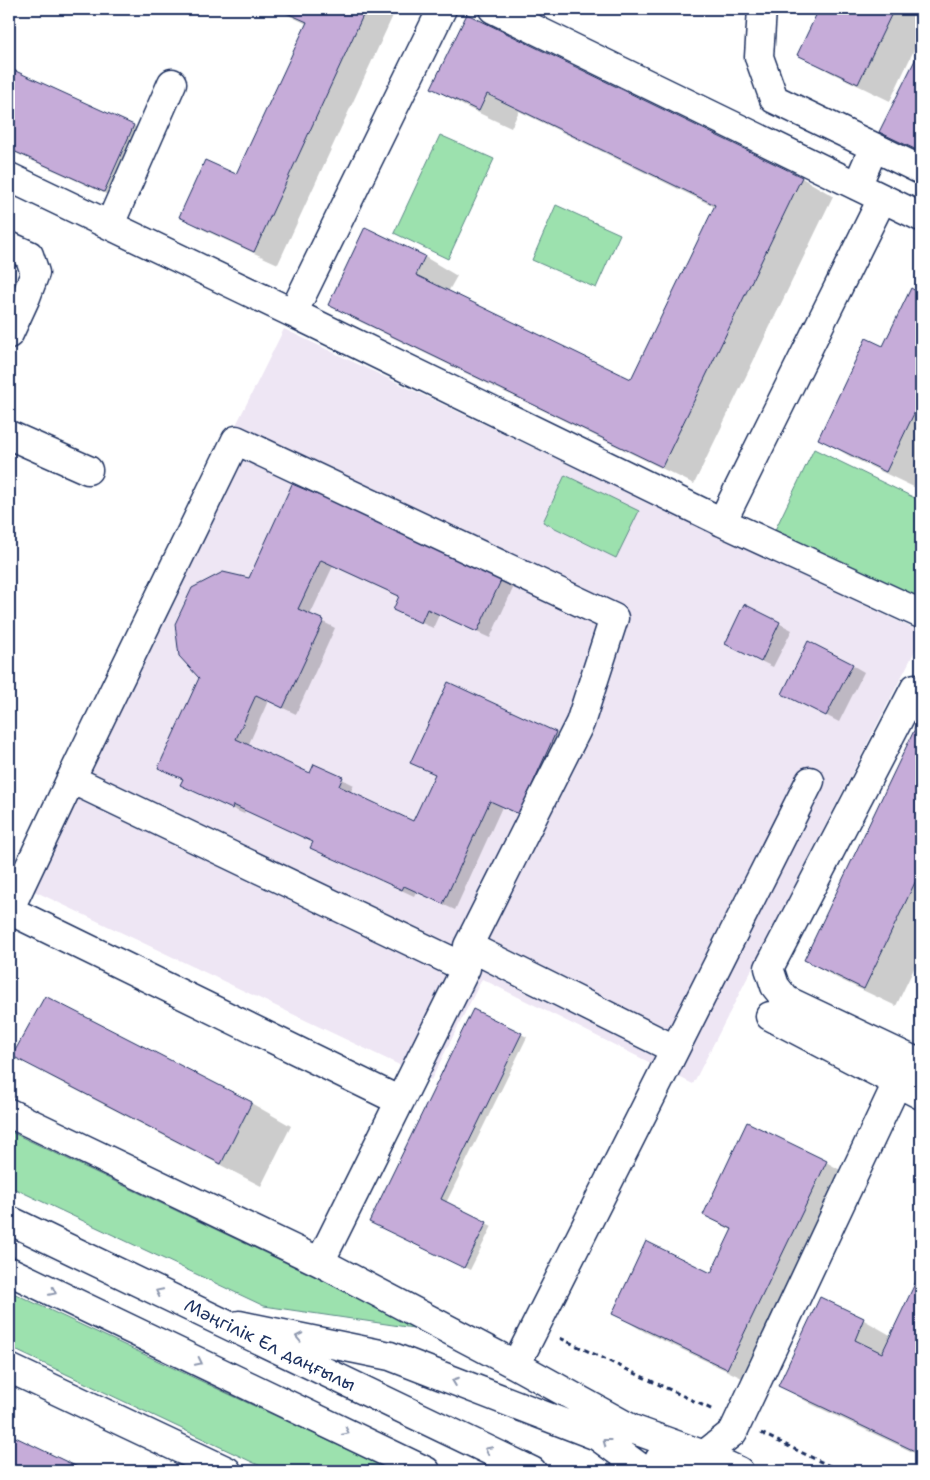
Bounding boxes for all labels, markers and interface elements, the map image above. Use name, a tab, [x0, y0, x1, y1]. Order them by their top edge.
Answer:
one-way arrow	[48, 1285, 57, 1296]
one-way arrow	[155, 1288, 164, 1298]
street label: Мәңгілік Ел даңғылы	[180, 1293, 360, 1397]
one-way arrow	[295, 1333, 304, 1343]
one-way arrow	[194, 1356, 203, 1366]
one-way arrow	[452, 1377, 460, 1387]
one-way arrow	[341, 1426, 350, 1437]
one-way arrow	[602, 1439, 612, 1448]
one-way arrow	[484, 1446, 493, 1456]

